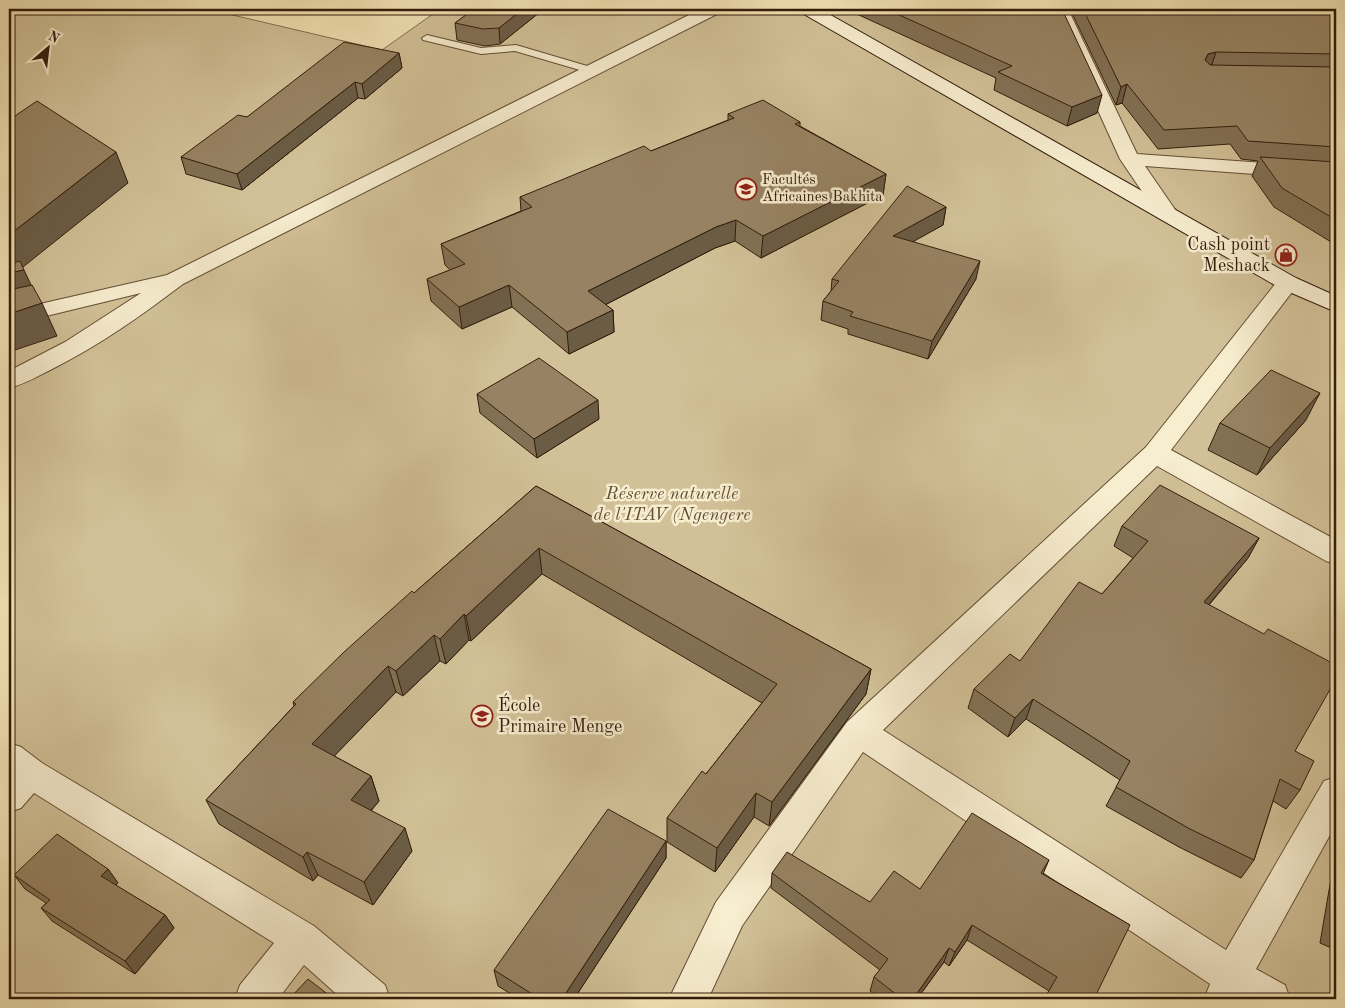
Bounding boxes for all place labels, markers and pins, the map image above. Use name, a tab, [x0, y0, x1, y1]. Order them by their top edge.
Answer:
place label: Facultés Africaines Bakhita	[762, 173, 883, 205]
school or university icon: Facultés Africaines Bakhita	[734, 177, 758, 201]
place label: Cash point Meshack	[1187, 236, 1270, 275]
shop icon: Cash point Meshack	[1274, 243, 1298, 267]
place label: École Primaire Menge	[498, 693, 622, 736]
school or university icon: École Primaire Menge	[470, 704, 494, 728]

